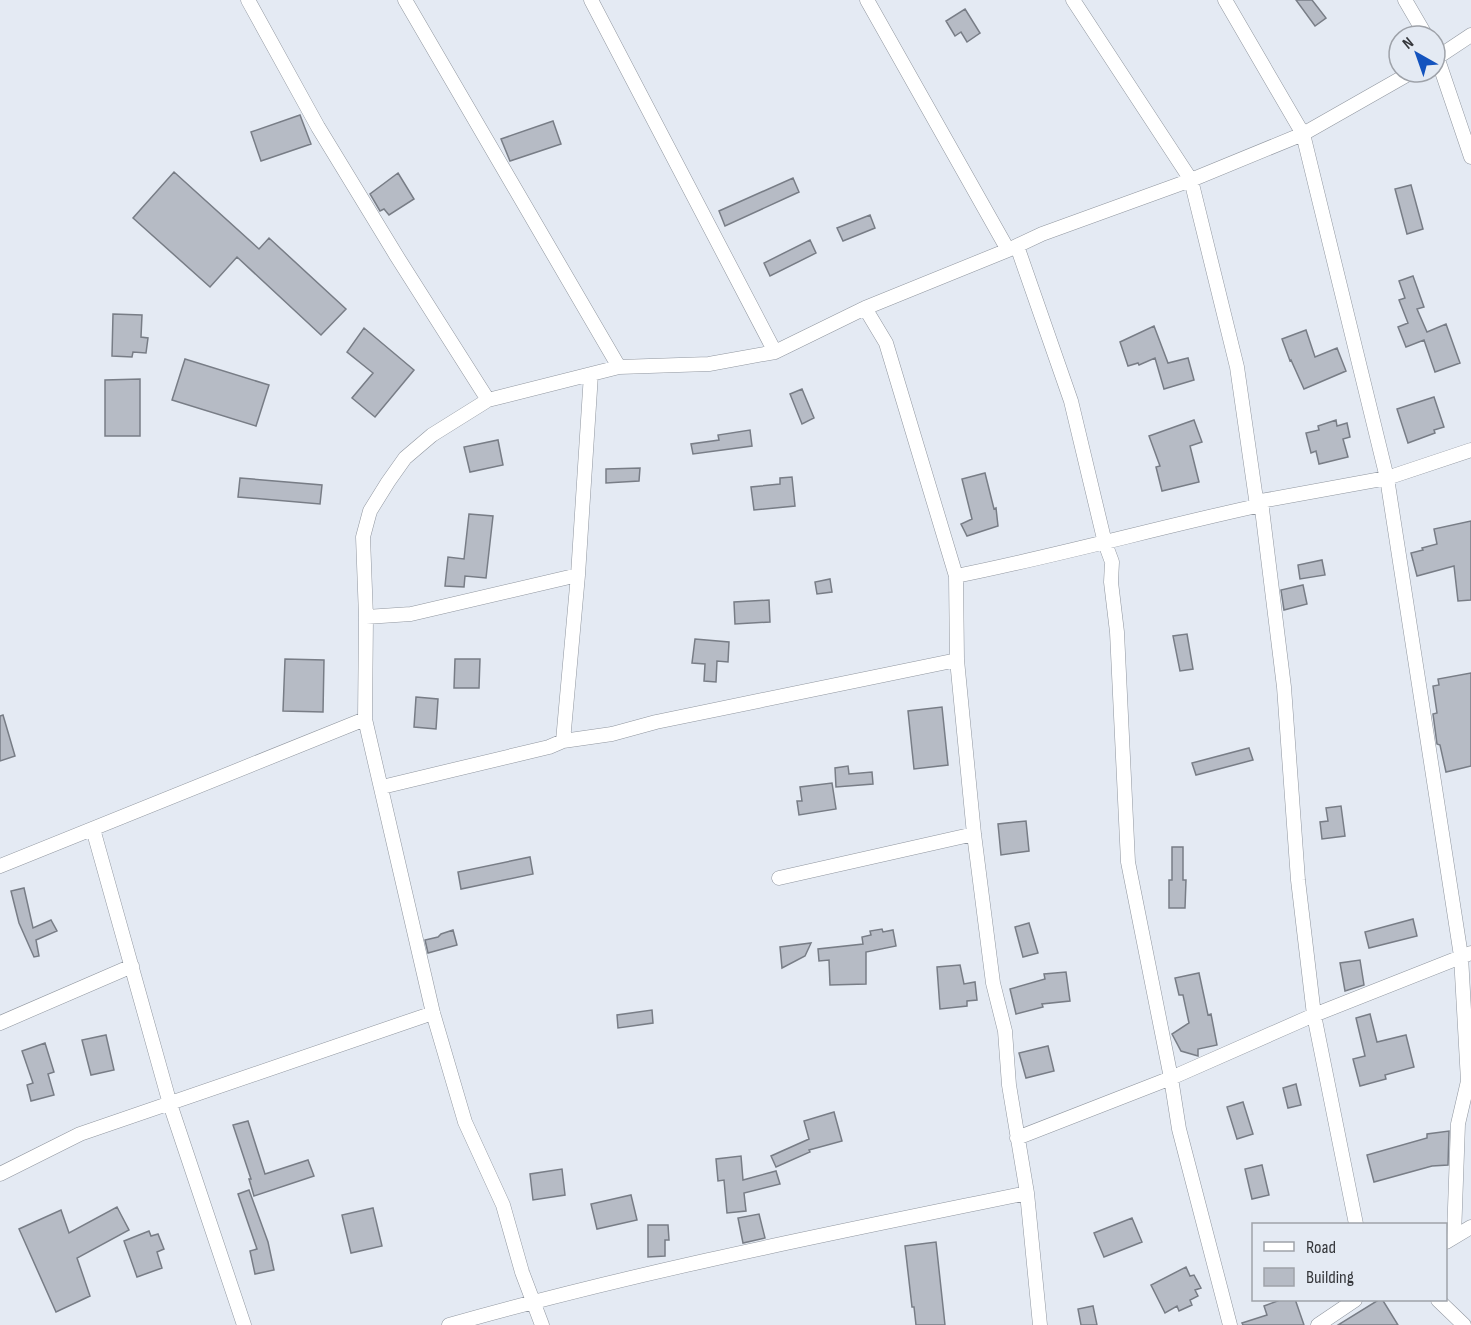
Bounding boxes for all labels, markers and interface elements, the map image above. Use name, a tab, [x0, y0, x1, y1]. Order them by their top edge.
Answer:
north arrow	[1387, 24, 1447, 84]
text: N	[1399, 34, 1418, 54]
legend	[1252, 1223, 1447, 1301]
text: Road	[1306, 1237, 1336, 1258]
text: Building	[1306, 1267, 1354, 1288]

